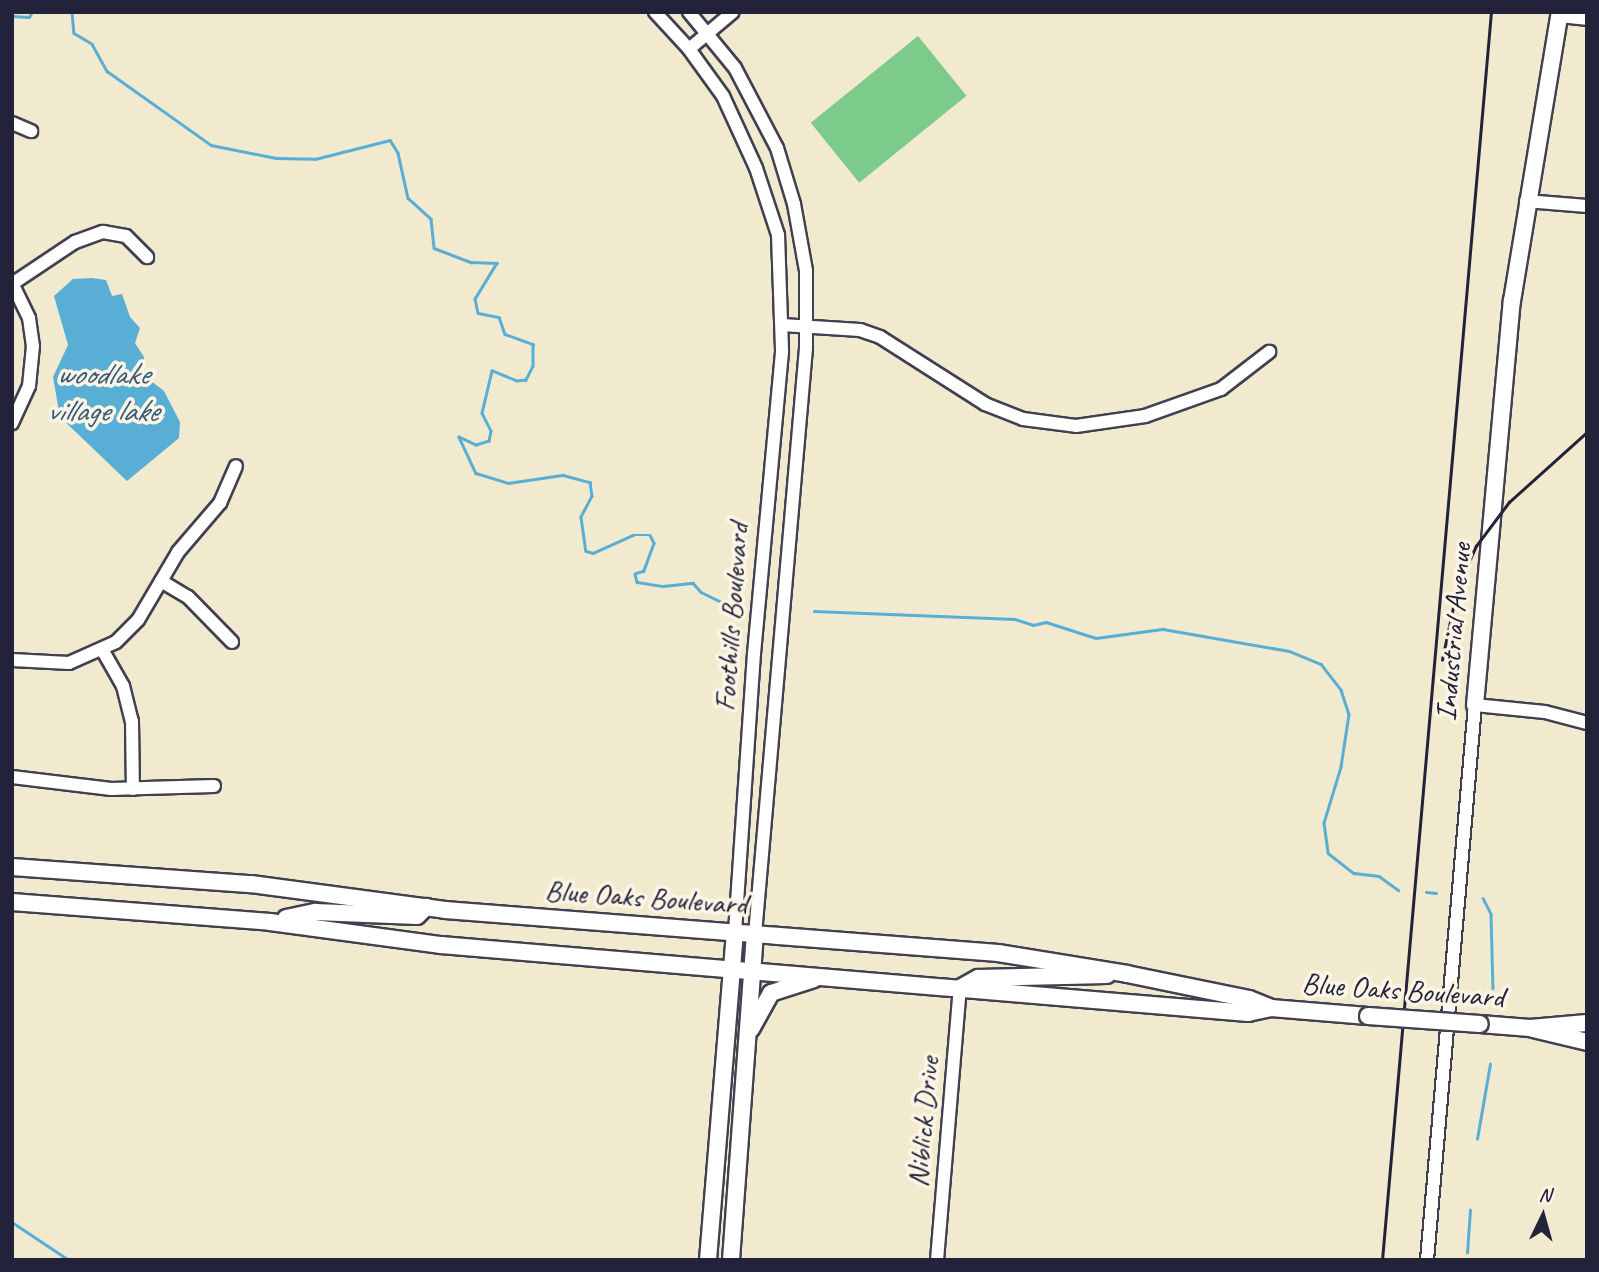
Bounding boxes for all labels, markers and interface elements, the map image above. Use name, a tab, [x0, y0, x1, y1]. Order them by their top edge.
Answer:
water label: woodlake village lake	[46, 356, 158, 431]
street label: Foothills Boulevard	[706, 522, 756, 712]
street label: Industrial Avenue	[1427, 542, 1479, 722]
street label: Blue Oaks Boulevard	[543, 872, 749, 922]
street label: Blue Oaks Boulevard	[1300, 965, 1506, 1015]
street label: Niblick Drive	[899, 1055, 947, 1189]
north arrow	[1508, 1181, 1578, 1251]
text: N	[1538, 1183, 1552, 1208]

